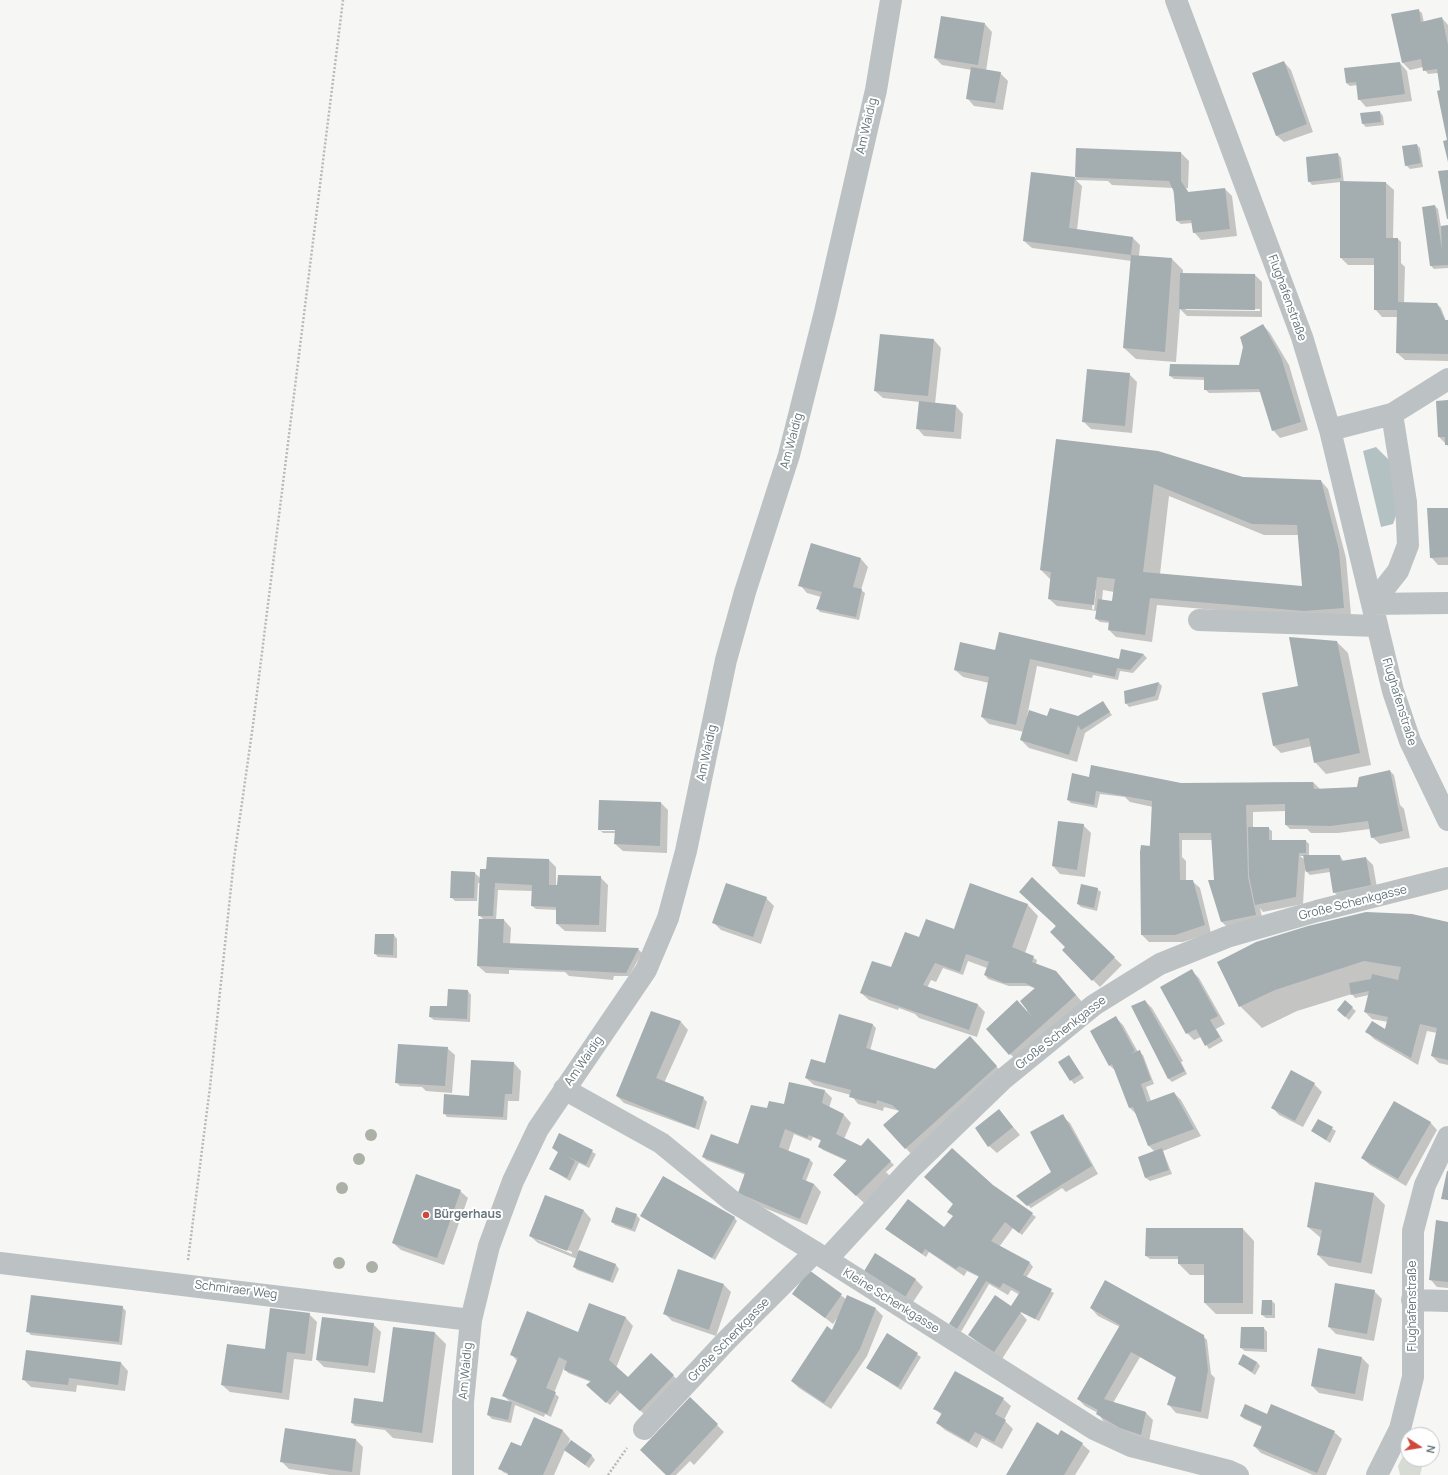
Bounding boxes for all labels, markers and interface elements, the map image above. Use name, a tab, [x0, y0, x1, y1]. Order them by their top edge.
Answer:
street label: Am Waidig	[854, 96, 880, 156]
street label: Flughafenstraße	[1265, 253, 1309, 343]
street label: Am Waidig	[778, 411, 806, 471]
street label: Flughafenstraße	[1379, 656, 1419, 748]
street label: Am Waidig	[694, 723, 720, 783]
street label: Große Schenkgasse	[1297, 883, 1409, 923]
street label: Große Schenkgasse	[1013, 993, 1109, 1073]
street label: Am Waidig	[562, 1033, 606, 1089]
place label: Bürgerhaus	[434, 1208, 501, 1222]
marker: Bürgerhaus	[421, 1210, 431, 1220]
street label: Flughafenstraße	[1406, 1261, 1420, 1351]
street label: Kleine Schenkgasse	[840, 1266, 942, 1336]
street label: Schmiraer Weg	[194, 1278, 278, 1302]
street label: Große Schenkgasse	[685, 1295, 773, 1385]
street label: Am Waidig	[456, 1342, 476, 1400]
north arrow	[1400, 1427, 1440, 1467]
text: N	[1423, 1444, 1439, 1455]

